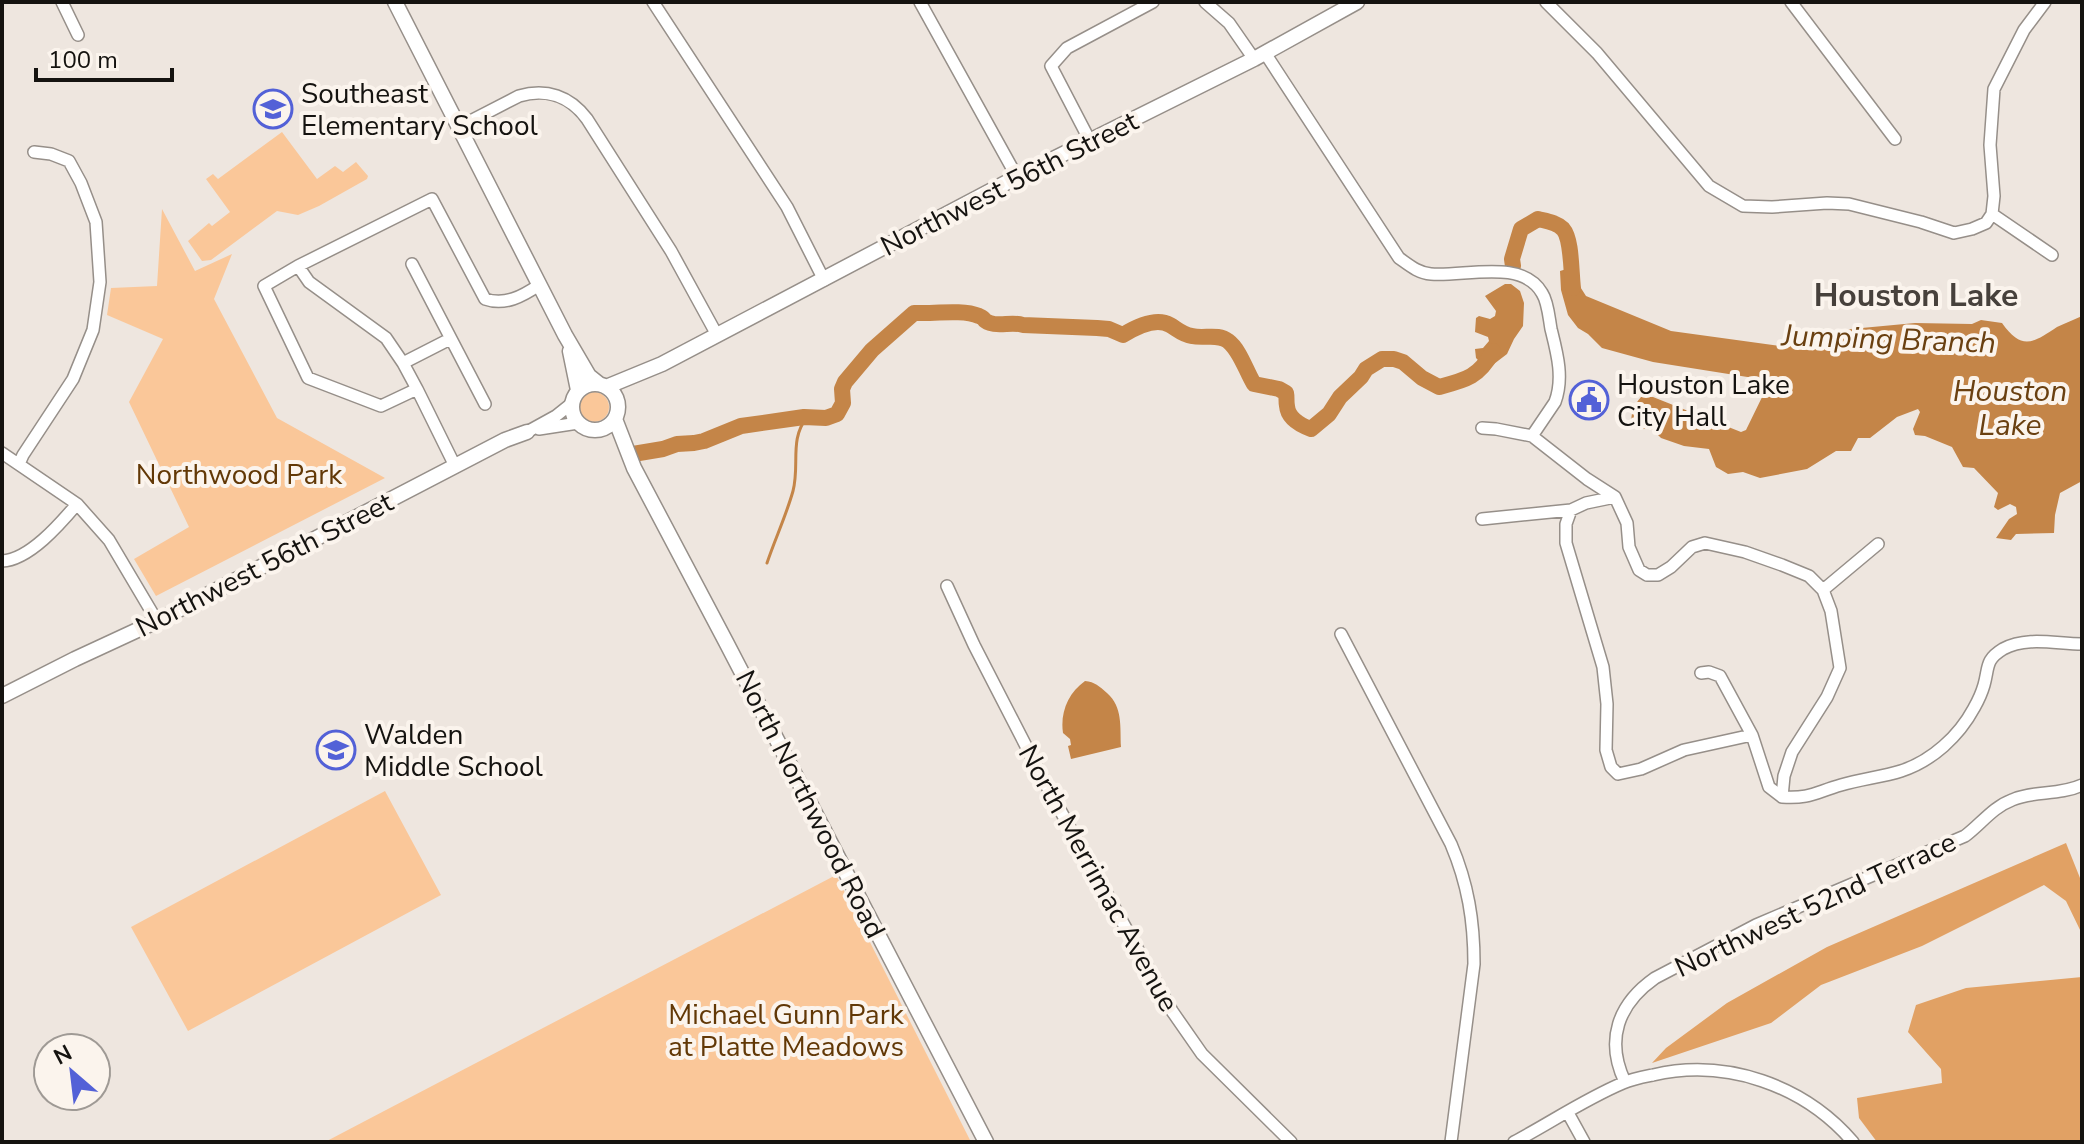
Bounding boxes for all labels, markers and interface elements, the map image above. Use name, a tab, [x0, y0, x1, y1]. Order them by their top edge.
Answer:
scale bar	[36, 32, 172, 82]
text: 100 m	[48, 44, 118, 76]
place label: Southeast Elementary School	[301, 75, 538, 145]
school or university icon: Southeast Elementary School	[252, 88, 294, 130]
street label: Northwest 56th Street	[874, 102, 1145, 265]
district label: Houston Lake	[1814, 274, 2018, 317]
water label: Jumping Branch	[1779, 315, 1997, 364]
place label: Houston Lake City Hall	[1617, 366, 1790, 436]
water label: Houston Lake	[1953, 371, 2067, 446]
public building icon: Houston Lake City Hall	[1568, 379, 1610, 421]
park label: Northwood Park	[136, 456, 343, 494]
street label: Northwest 56th Street	[129, 483, 400, 646]
street label: North Northwood Road	[726, 664, 894, 945]
place label: Walden Middle School	[364, 716, 544, 786]
school or university icon: Walden Middle School	[315, 729, 357, 771]
street label: North Merrimac Avenue	[1009, 738, 1187, 1019]
street label: Northwest 52nd Terrace	[1669, 823, 1962, 987]
park label: Michael Gunn Park at Platte Meadows	[668, 996, 905, 1066]
north arrow	[32, 1032, 112, 1112]
text: N	[49, 1038, 77, 1072]

